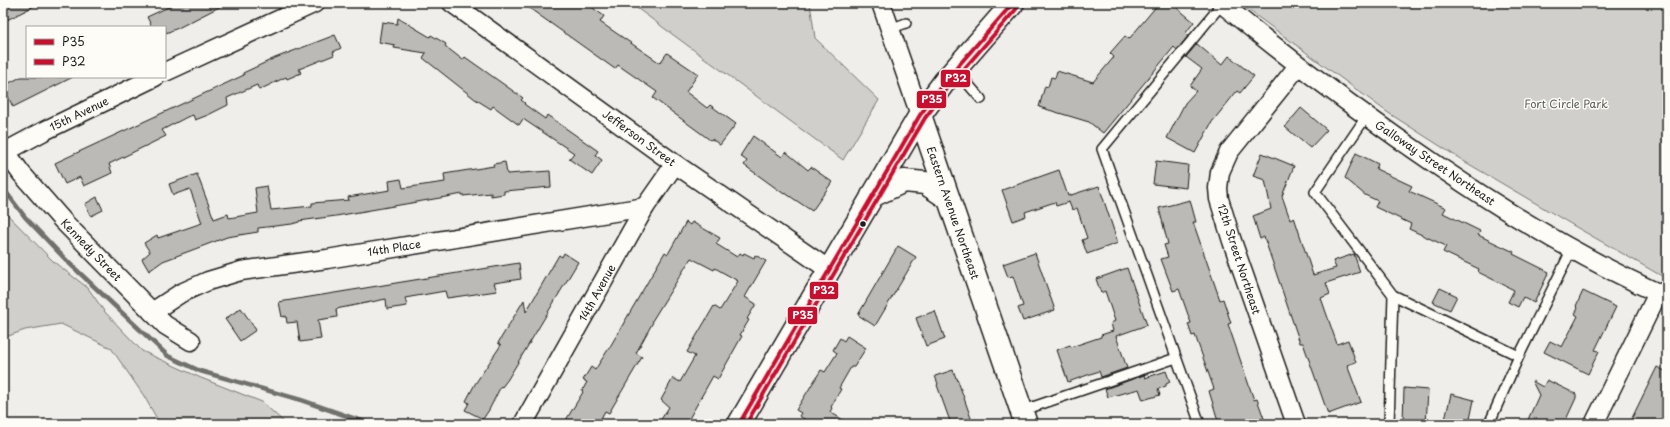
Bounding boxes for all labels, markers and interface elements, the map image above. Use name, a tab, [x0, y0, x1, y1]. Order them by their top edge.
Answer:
legend	[26, 26, 166, 78]
text: P35	[62, 32, 85, 50]
text: P32	[62, 52, 86, 70]
line badge: P32	[940, 69, 971, 88]
text: P32	[945, 69, 967, 86]
line badge: P35	[916, 90, 947, 109]
text: P35	[921, 90, 943, 107]
street label: 15th Avenue	[46, 92, 111, 135]
park label: Fort Circle Park	[1524, 95, 1608, 112]
street label: Jefferson Street	[599, 105, 680, 170]
street label: Galloway Street Northeast	[1372, 116, 1499, 210]
street label: Eastern Avenue Northeast	[923, 144, 984, 282]
street label: 12th Street Northeast	[1214, 201, 1266, 317]
street label: Kennedy Street	[57, 215, 126, 285]
unlabelled marker	[858, 219, 868, 229]
street label: 14th Place	[366, 235, 422, 260]
street label: 14th Avenue	[574, 261, 619, 325]
line badge: P32	[809, 281, 839, 300]
text: P32	[813, 281, 835, 298]
line badge: P35	[787, 306, 818, 325]
text: P35	[792, 306, 814, 323]

